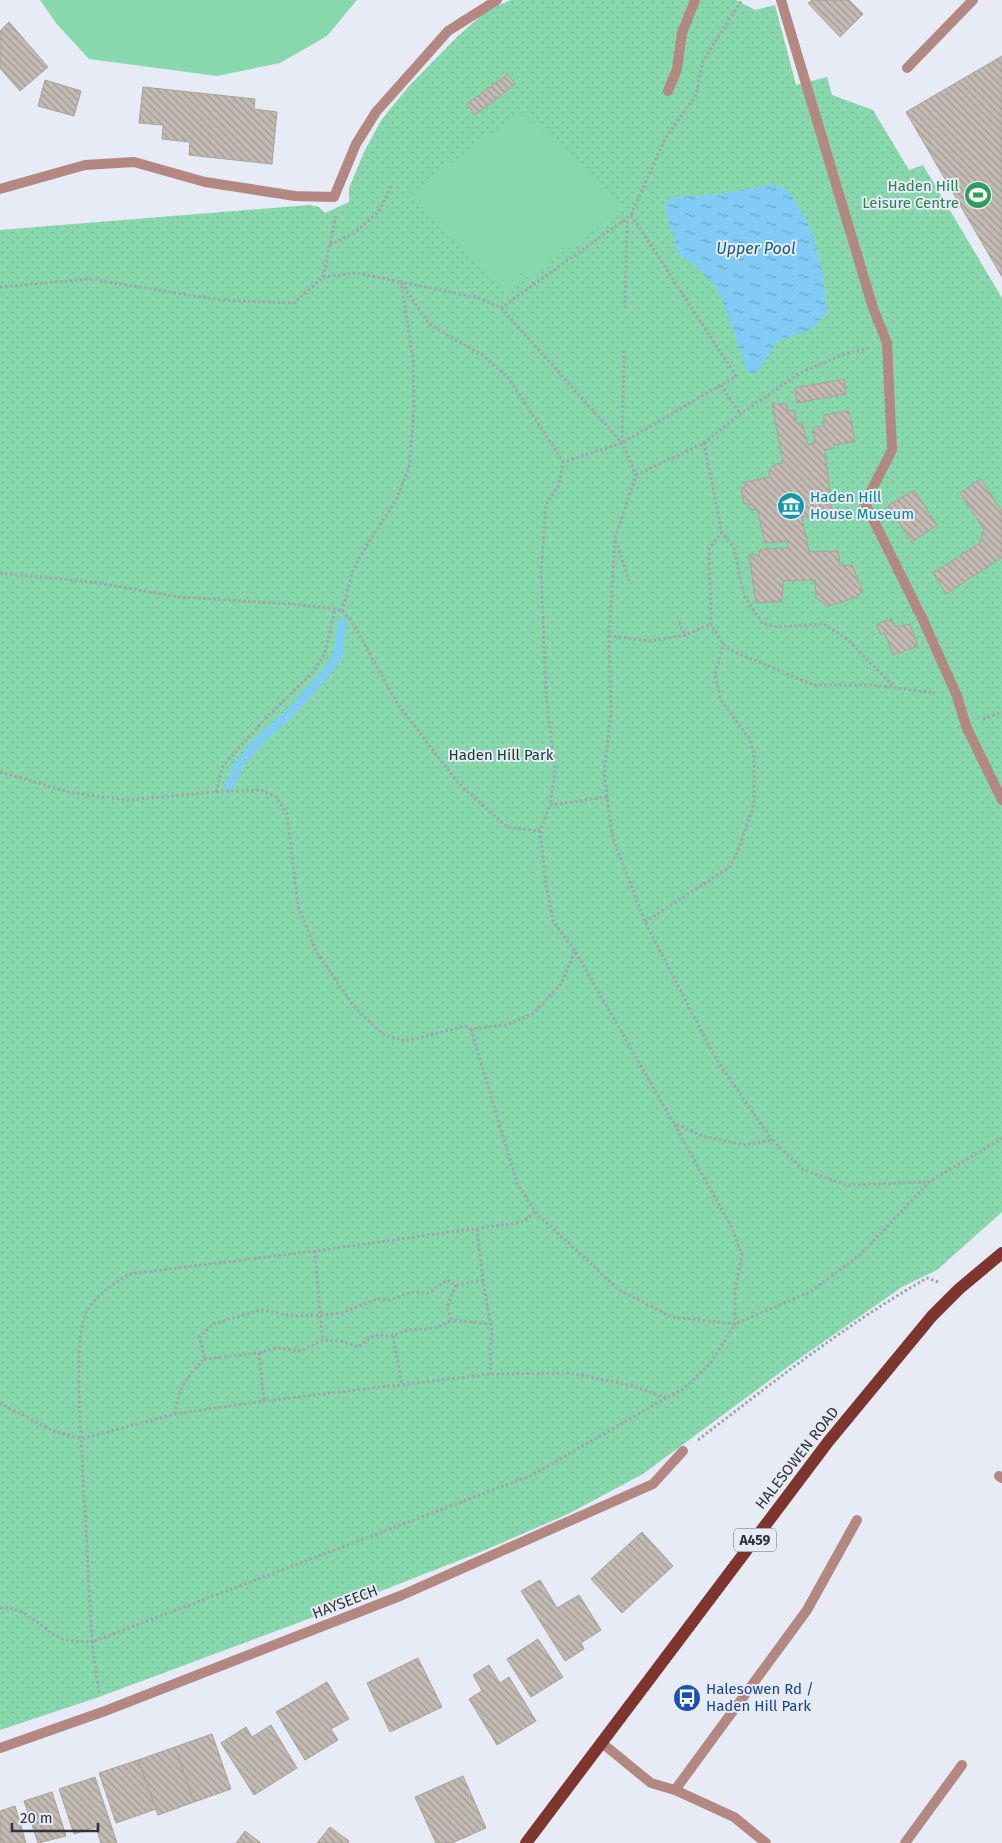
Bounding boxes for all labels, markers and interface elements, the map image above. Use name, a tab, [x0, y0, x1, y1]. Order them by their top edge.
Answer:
place label: Haden Hill Leisure Centre	[862, 177, 960, 212]
sports icon: Haden Hill Leisure Centre	[963, 180, 993, 210]
water label: Upper Pool	[716, 239, 796, 258]
place label: Haden Hill House Museum	[810, 488, 914, 523]
museum icon: Haden Hill House Museum	[776, 491, 806, 521]
park label: Haden Hill Park	[449, 746, 554, 764]
street label: HALESOWEN ROAD	[752, 1403, 842, 1513]
road number: A459	[734, 1528, 776, 1552]
street label: HAYSEECH	[310, 1581, 380, 1623]
place label: Halesowen Rd / Haden Hill Park	[706, 1680, 814, 1715]
bus stop icon: Halesowen Rd / Haden Hill Park	[672, 1683, 702, 1713]
scale bar	[12, 1800, 99, 1832]
text: 20 m	[20, 1809, 53, 1827]

